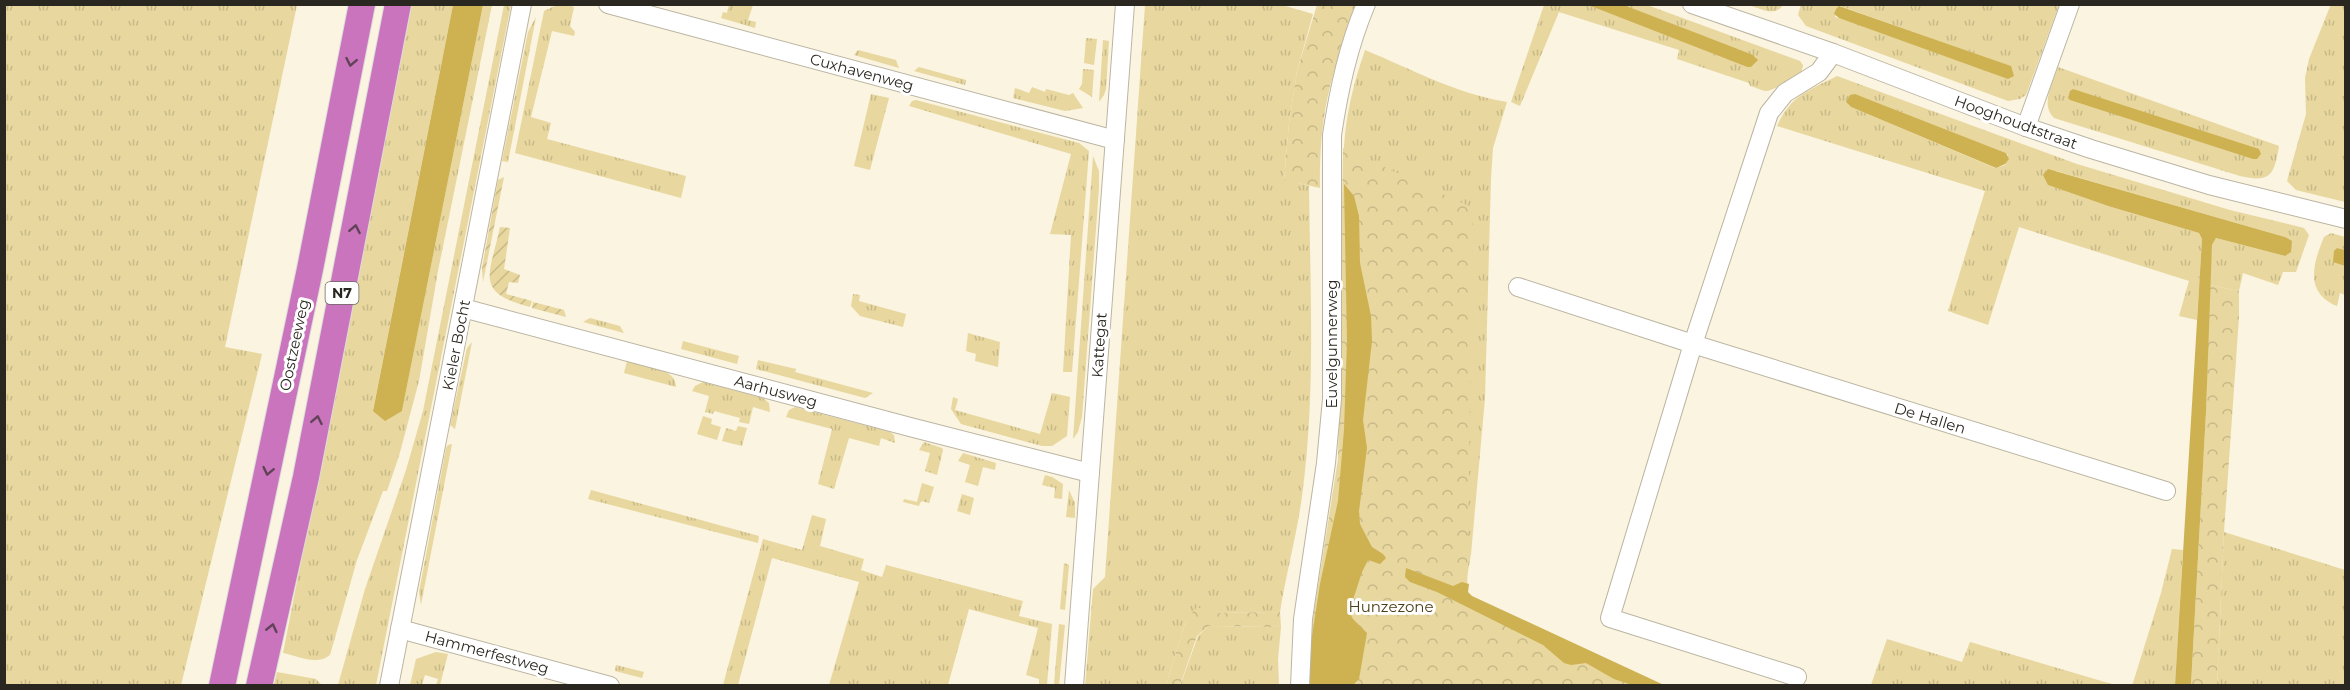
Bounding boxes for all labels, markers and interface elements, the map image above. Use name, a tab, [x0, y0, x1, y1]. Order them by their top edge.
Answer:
street label: Cuxhavenweg	[808, 49, 916, 95]
one-way arrow	[345, 57, 358, 67]
street label: Hooghoudtstraat	[1952, 91, 2080, 153]
one-way arrow	[348, 224, 361, 234]
street label: Euvelgunnerweg	[1322, 279, 1341, 409]
road number: N7	[326, 282, 358, 304]
street label: Oostzeeweg	[275, 297, 313, 393]
street label: Kieler Bocht	[438, 298, 474, 392]
street label: Kattegat	[1087, 312, 1111, 378]
street label: Aarhusweg	[732, 371, 820, 411]
street label: De Hallen	[1892, 398, 1968, 438]
one-way arrow	[310, 415, 323, 425]
one-way arrow	[263, 465, 276, 475]
park label: Hunzezone	[1348, 597, 1434, 616]
one-way arrow	[265, 624, 278, 634]
street label: Hammerfestweg	[423, 626, 551, 678]

